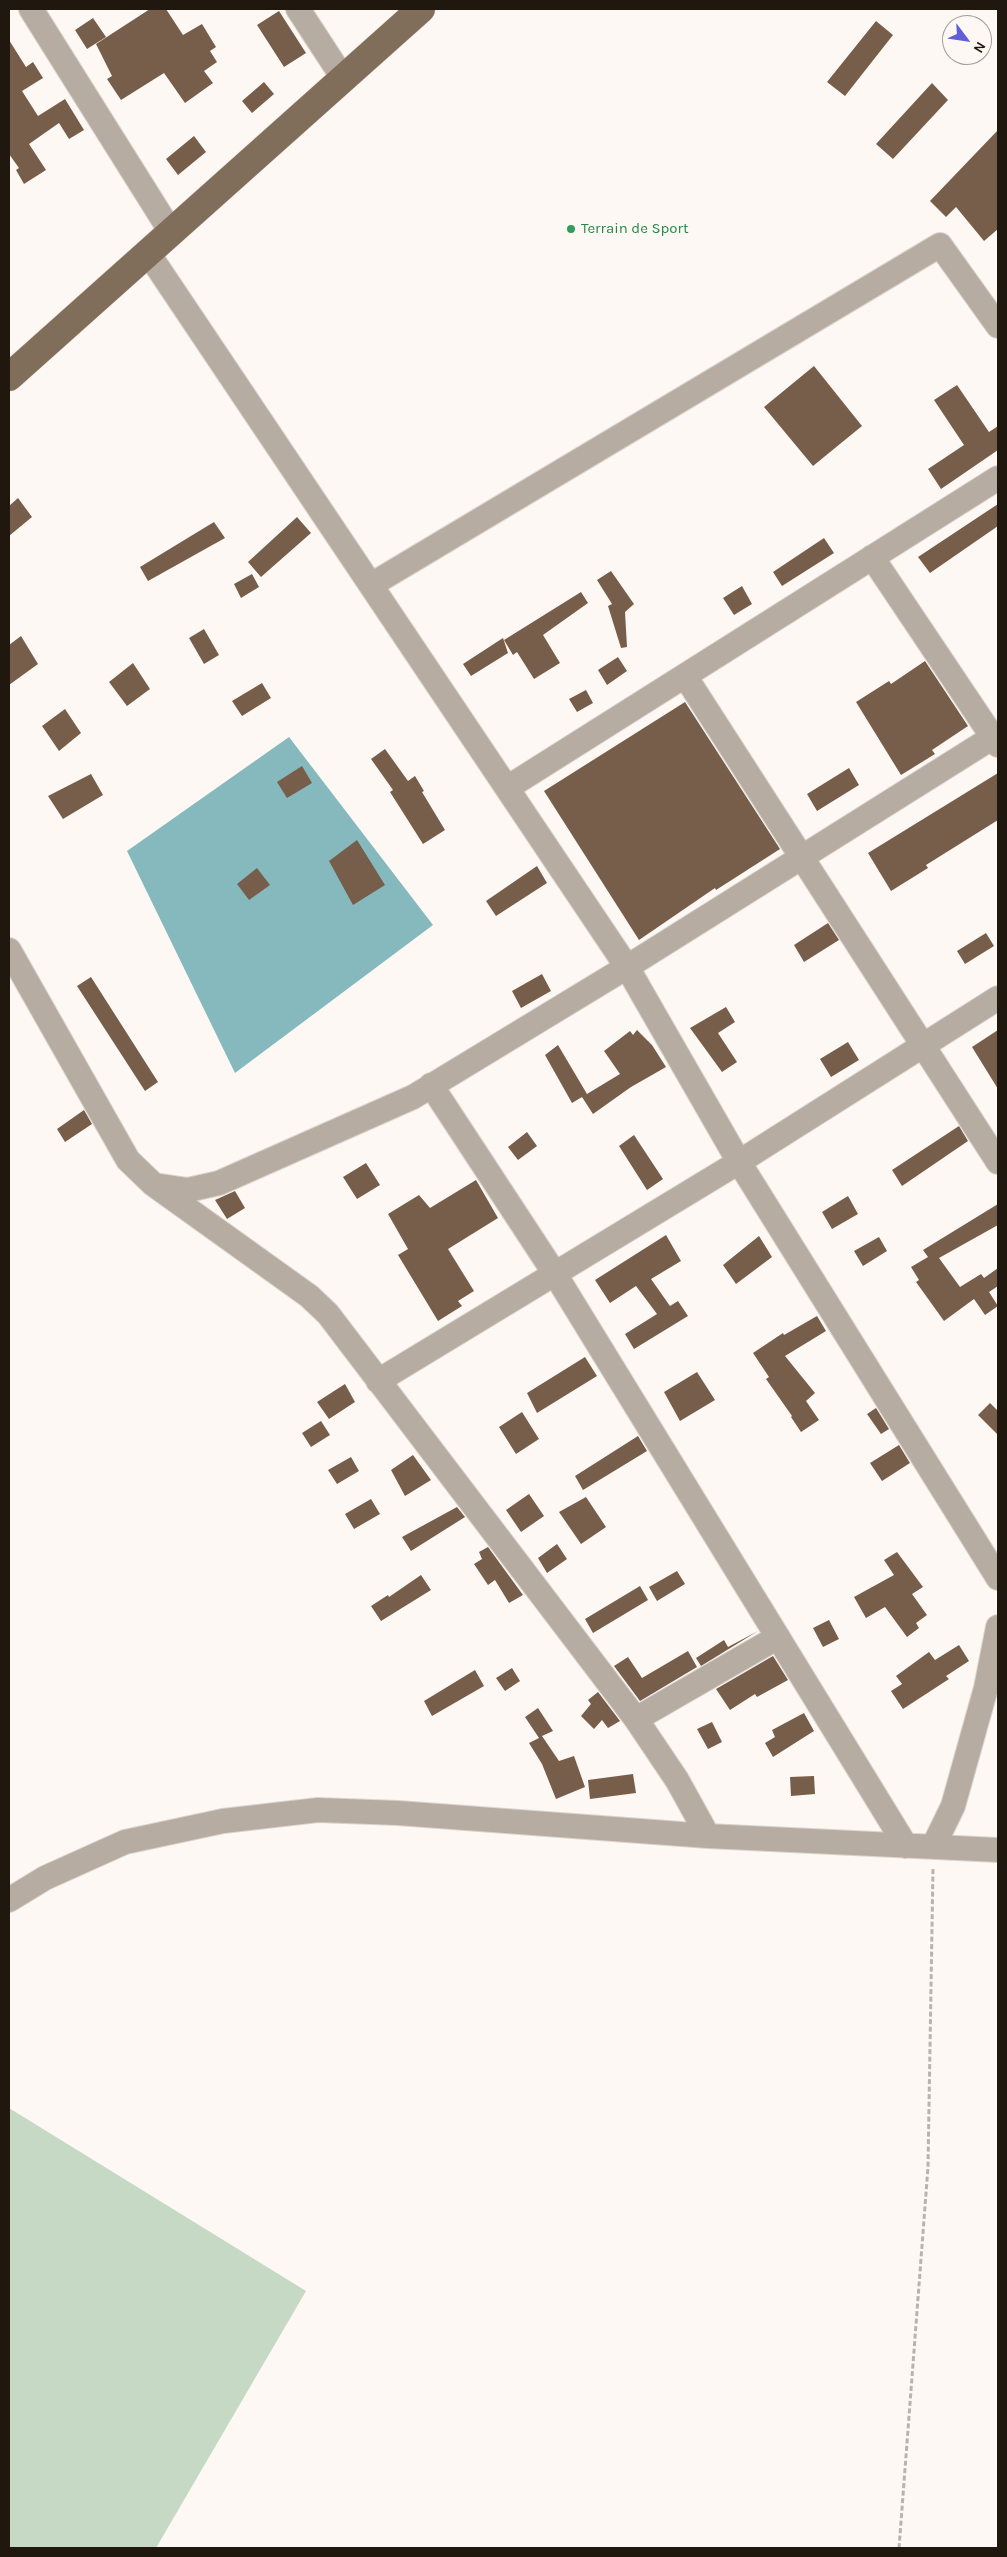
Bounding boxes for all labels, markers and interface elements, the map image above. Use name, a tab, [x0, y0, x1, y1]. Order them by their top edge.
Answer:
north arrow	[942, 15, 992, 65]
text: N	[970, 39, 989, 56]
place label: Terrain de Sport	[581, 220, 689, 238]
marker: Terrain de Sport	[565, 223, 577, 235]

